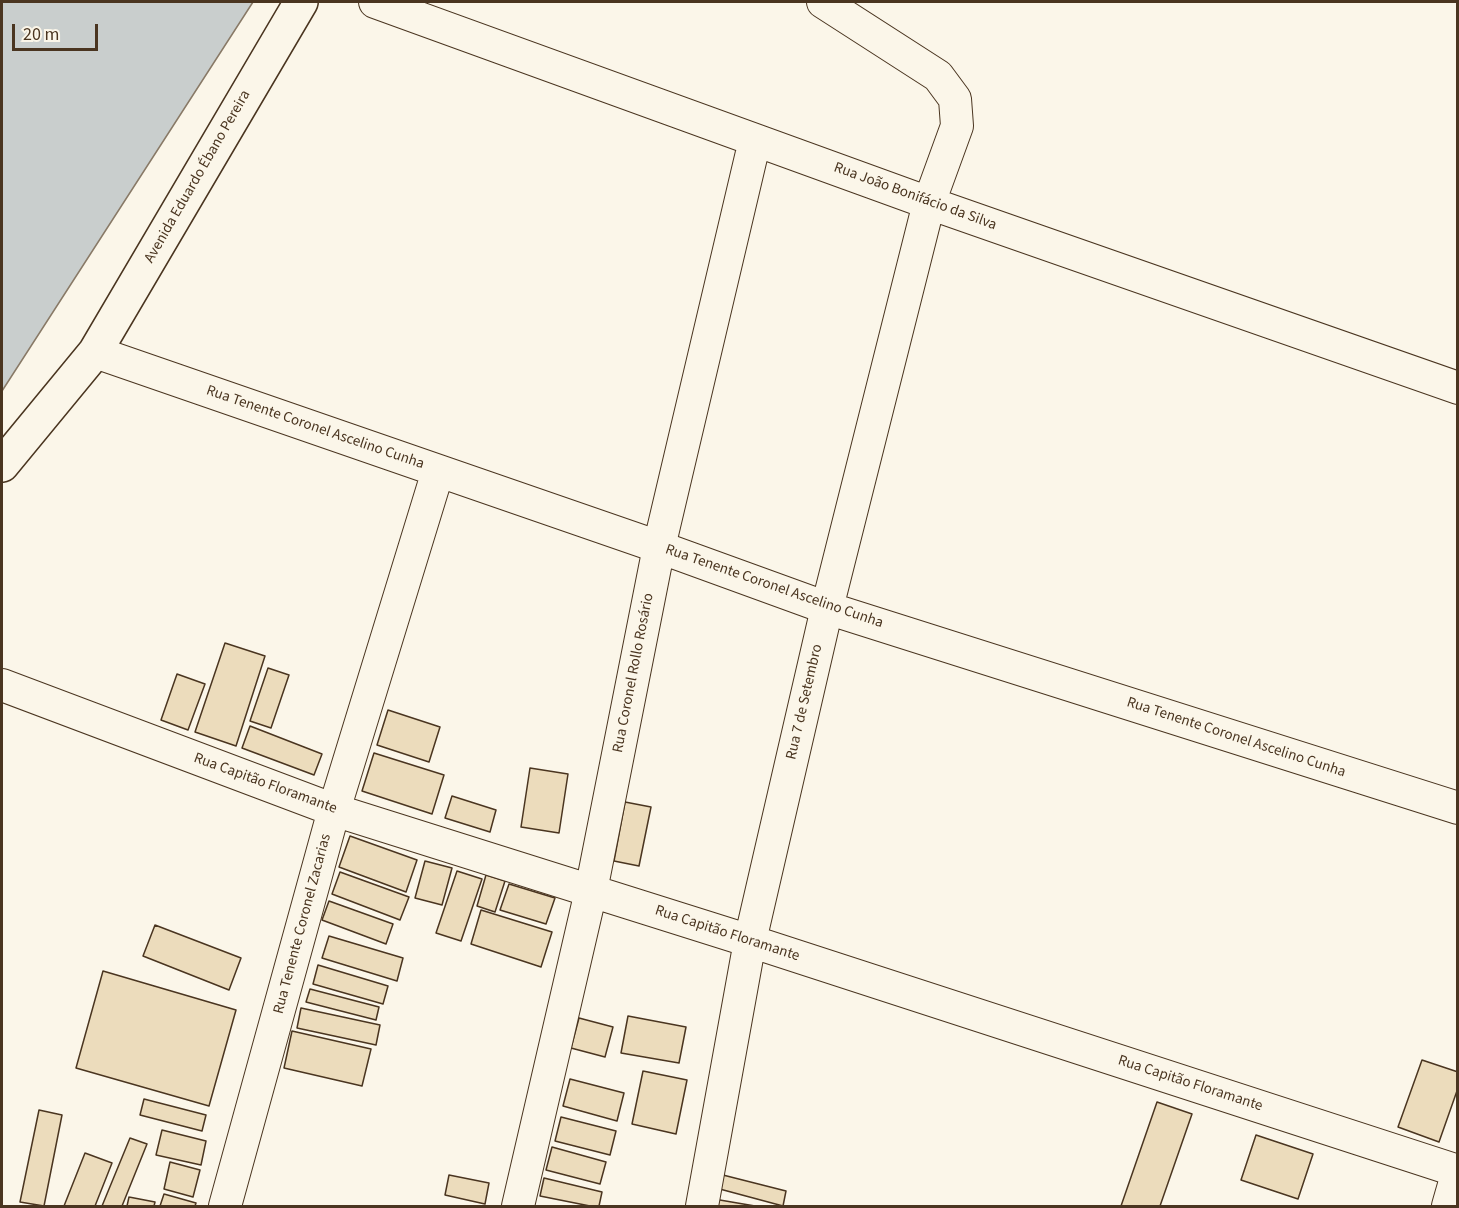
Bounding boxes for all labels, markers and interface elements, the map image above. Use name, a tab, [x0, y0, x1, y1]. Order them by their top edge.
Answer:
scale bar	[15, 12, 100, 50]
text: 20 m	[23, 22, 59, 47]
street label: Avenida Eduardo Ébano Pereira	[141, 87, 255, 267]
street label: Rua João Bonifácio da Silva	[831, 159, 999, 235]
street label: Rua Tenente Coronel Ascelino Cunha	[204, 382, 426, 474]
street label: Rua Tenente Coronel Ascelino Cunha	[663, 541, 885, 633]
street label: Rua Coronel Rollo Rosário	[610, 592, 658, 754]
street label: Rua 7 de Setembro	[783, 642, 827, 762]
street label: Rua Tenente Coronel Ascelino Cunha	[1124, 694, 1348, 782]
street label: Rua Capitão Floramante	[191, 750, 339, 818]
street label: Rua Tenente Coronel Zacarias	[270, 832, 336, 1016]
street label: Rua Capitão Floramante	[652, 902, 802, 966]
street label: Rua Capitão Floramante	[1115, 1052, 1265, 1116]

